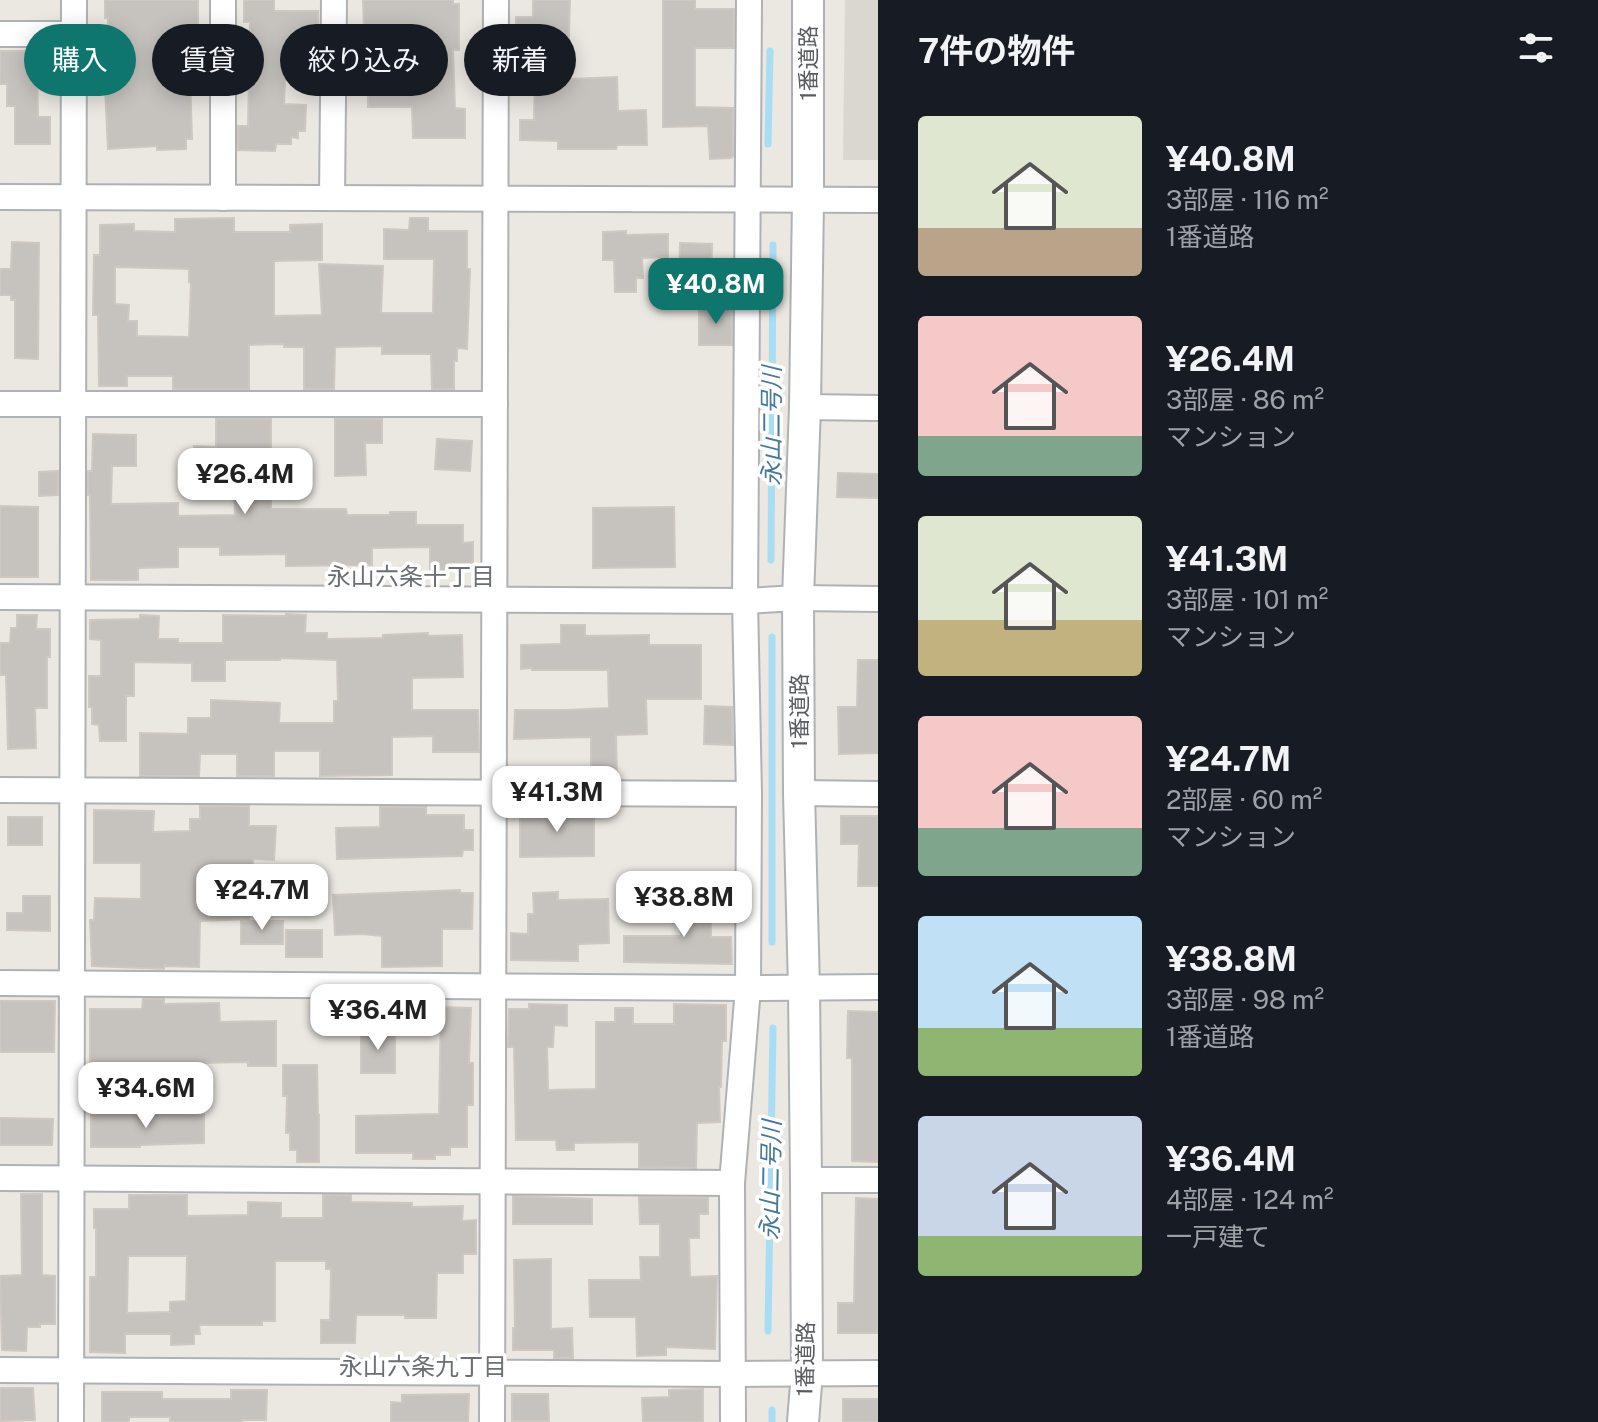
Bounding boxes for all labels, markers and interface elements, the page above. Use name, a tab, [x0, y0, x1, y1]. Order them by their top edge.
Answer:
chip: 購入	[24, 24, 136, 96]
chip: 賃貸	[152, 24, 264, 96]
chip: 絞り込み	[280, 24, 448, 96]
chip: 新着	[464, 24, 576, 96]
street label: 1番道路	[795, 26, 821, 100]
icon: filters	[1514, 26, 1558, 70]
text: 7件の物件	[918, 31, 1075, 71]
text: ¥40.8M	[1166, 139, 1296, 179]
icon: home	[982, 148, 1078, 244]
text: 3部屋 · 116 m²	[1166, 184, 1329, 215]
text: 1番道路	[1166, 221, 1255, 252]
pin: ¥40.8M	[651, 258, 781, 326]
text: ¥40.8M	[666, 268, 766, 299]
text: ¥26.4M	[1166, 339, 1295, 379]
icon: home	[982, 348, 1078, 444]
water label: 永山二号川	[757, 363, 785, 486]
text: 3部屋 · 86 m²	[1166, 384, 1324, 415]
text: マンション	[1166, 421, 1296, 452]
pin: ¥26.4M	[180, 448, 310, 516]
text: ¥26.4M	[196, 458, 294, 489]
text: ¥41.3M	[1166, 539, 1288, 579]
icon: home	[982, 548, 1078, 644]
district label: 永山六条十丁目	[327, 562, 495, 590]
text: 3部屋 · 101 m²	[1166, 584, 1328, 615]
text: マンション	[1166, 621, 1296, 652]
street label: 1番道路	[786, 674, 812, 748]
text: ¥24.7M	[1166, 739, 1291, 779]
icon: home	[982, 748, 1078, 844]
pin: ¥41.3M	[492, 766, 622, 834]
text: ¥41.3M	[510, 776, 604, 807]
text: 2部屋 · 60 m²	[1166, 784, 1322, 815]
text: マンション	[1166, 821, 1296, 852]
pin: ¥24.7M	[197, 864, 327, 932]
pin: ¥38.8M	[619, 871, 749, 939]
text: ¥24.7M	[214, 874, 310, 905]
text: ¥38.8M	[634, 881, 734, 912]
text: ¥38.8M	[1166, 939, 1297, 979]
icon: home	[982, 948, 1078, 1044]
pin: ¥36.4M	[313, 984, 443, 1052]
text: 3部屋 · 98 m²	[1166, 984, 1324, 1015]
text: ¥36.4M	[328, 994, 428, 1025]
text: 1番道路	[1166, 1021, 1255, 1052]
pin: ¥34.6M	[81, 1062, 211, 1130]
text: ¥34.6M	[96, 1072, 196, 1103]
water label: 永山二号川	[755, 1117, 785, 1240]
text: ¥36.4M	[1166, 1139, 1296, 1179]
icon: home	[982, 1148, 1078, 1244]
text: 4部屋 · 124 m²	[1166, 1184, 1334, 1215]
text: 一戸建て	[1166, 1221, 1270, 1252]
street label: 1番道路	[791, 1321, 819, 1397]
district label: 永山六条九丁目	[339, 1352, 507, 1380]

